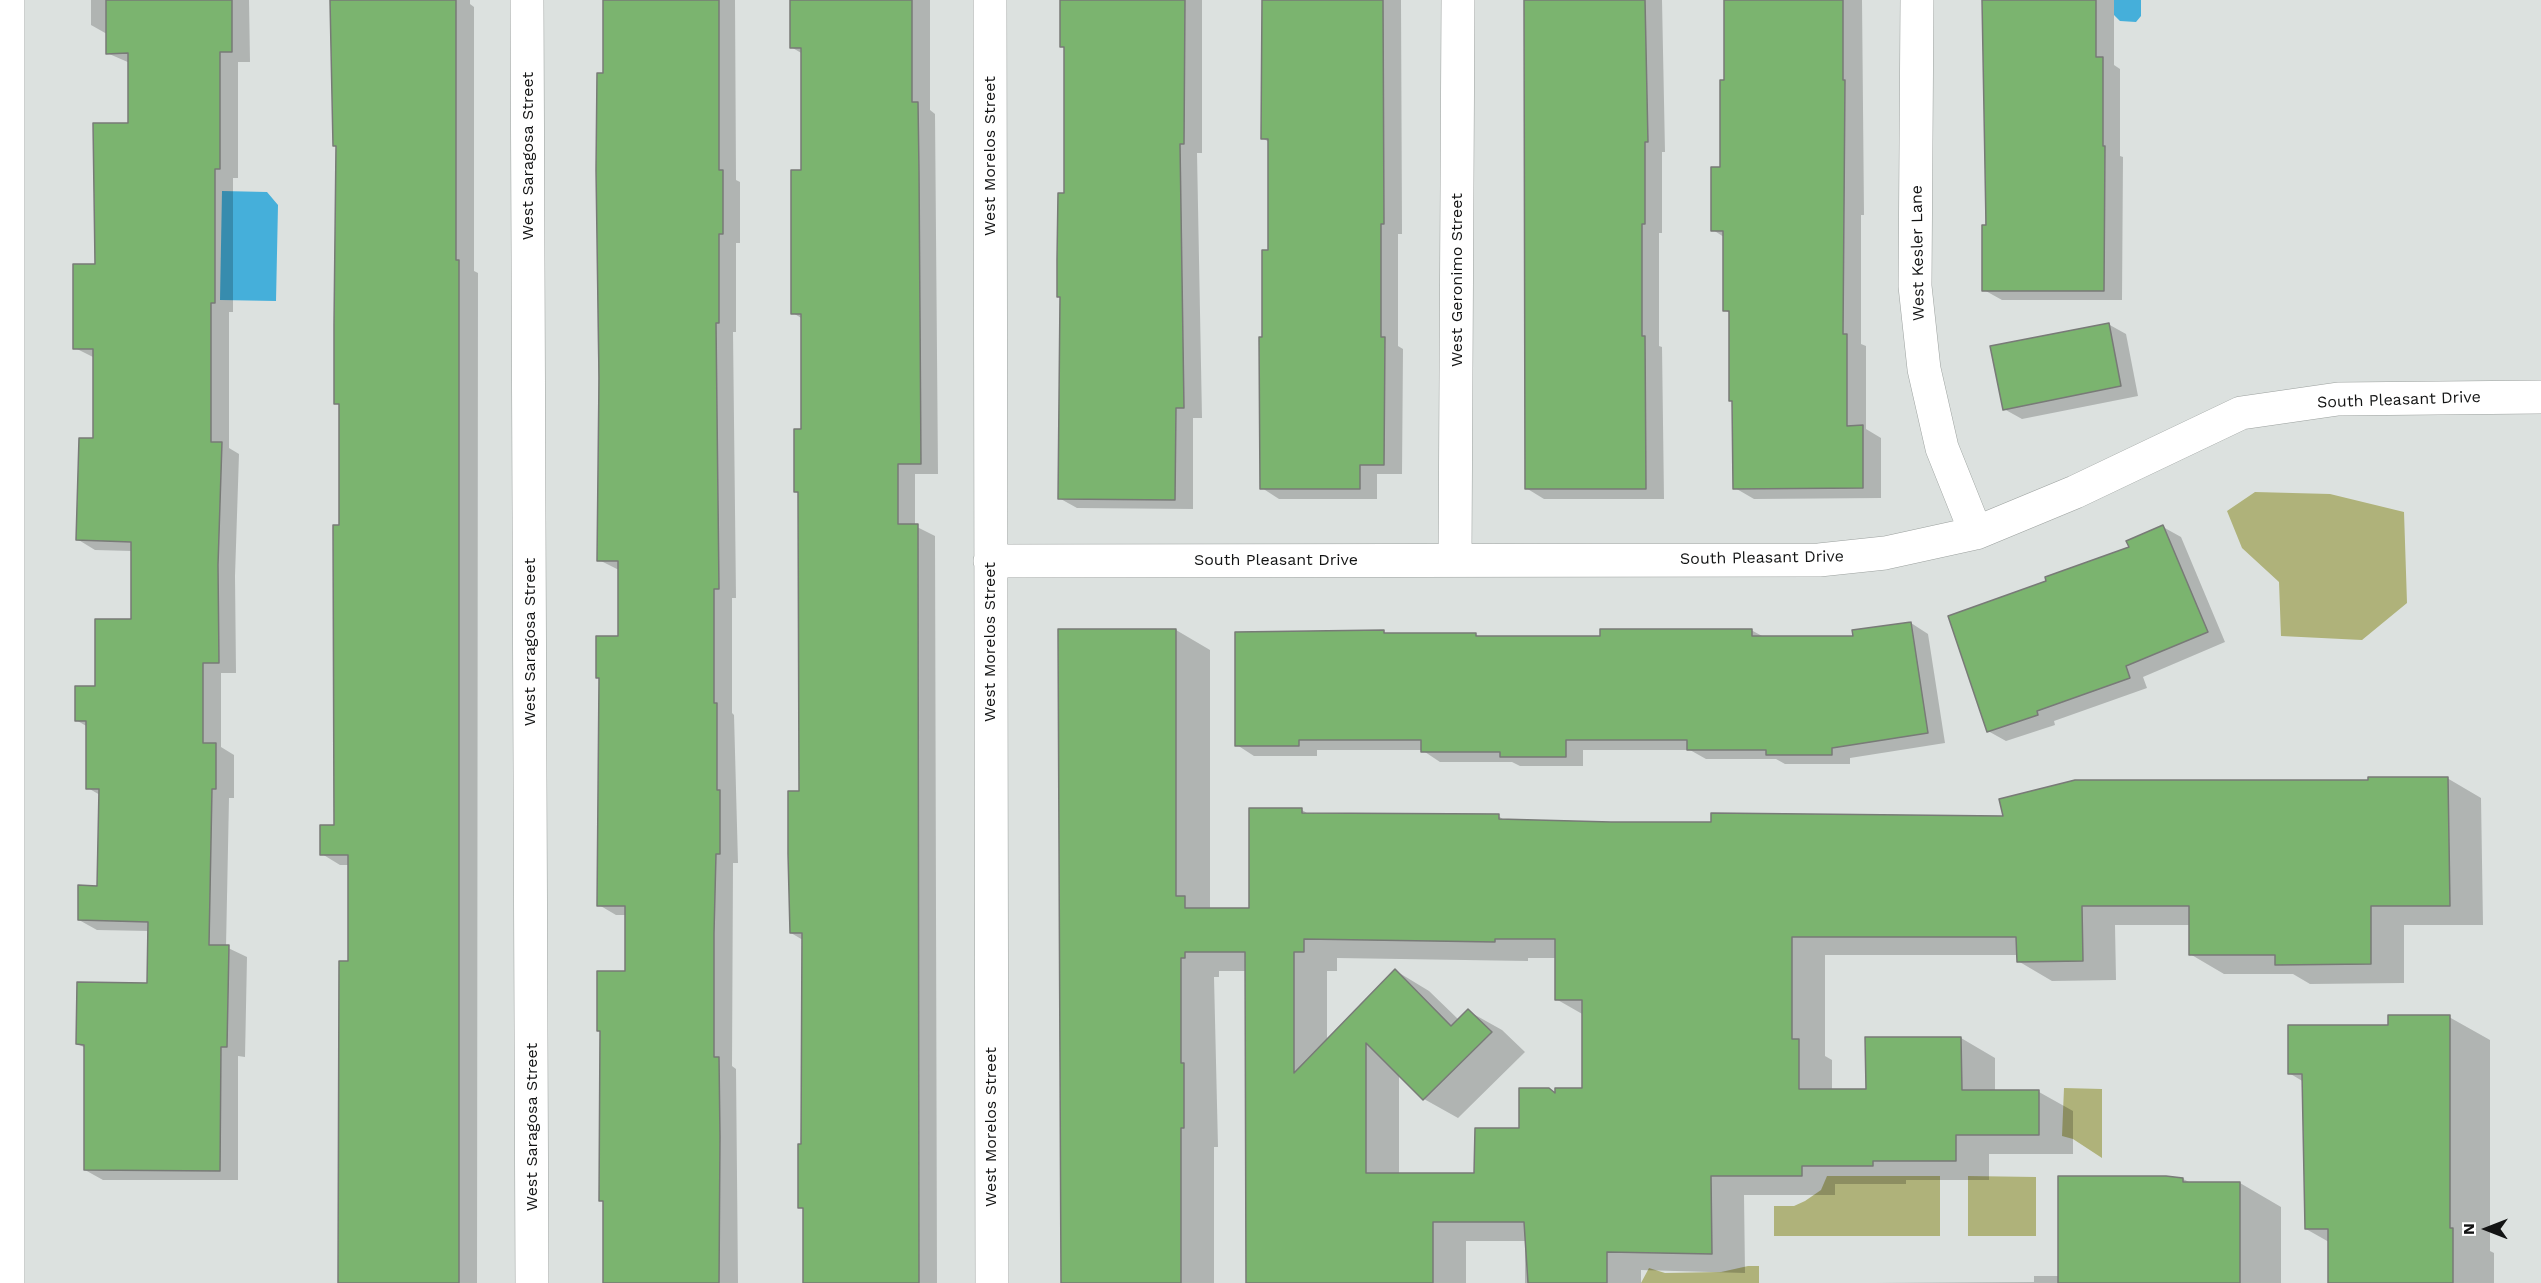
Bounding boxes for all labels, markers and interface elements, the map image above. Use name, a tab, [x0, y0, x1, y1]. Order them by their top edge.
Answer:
street label: West Saragosa Street	[518, 72, 538, 240]
street label: West Morelos Street	[980, 76, 1000, 236]
street label: West Kesler Lane	[1907, 185, 1929, 321]
street label: West Geronimo Street	[1447, 193, 1467, 367]
street label: South Pleasant Drive	[2317, 388, 2481, 412]
street label: South Pleasant Drive	[1680, 547, 1844, 569]
street label: South Pleasant Drive	[1194, 550, 1358, 570]
street label: West Saragosa Street	[520, 558, 540, 726]
street label: West Morelos Street	[980, 562, 1000, 722]
street label: West Saragosa Street	[522, 1043, 542, 1211]
street label: West Morelos Street	[981, 1047, 1001, 1207]
north arrow	[2457, 1199, 2517, 1259]
text: N	[2459, 1223, 2478, 1235]

